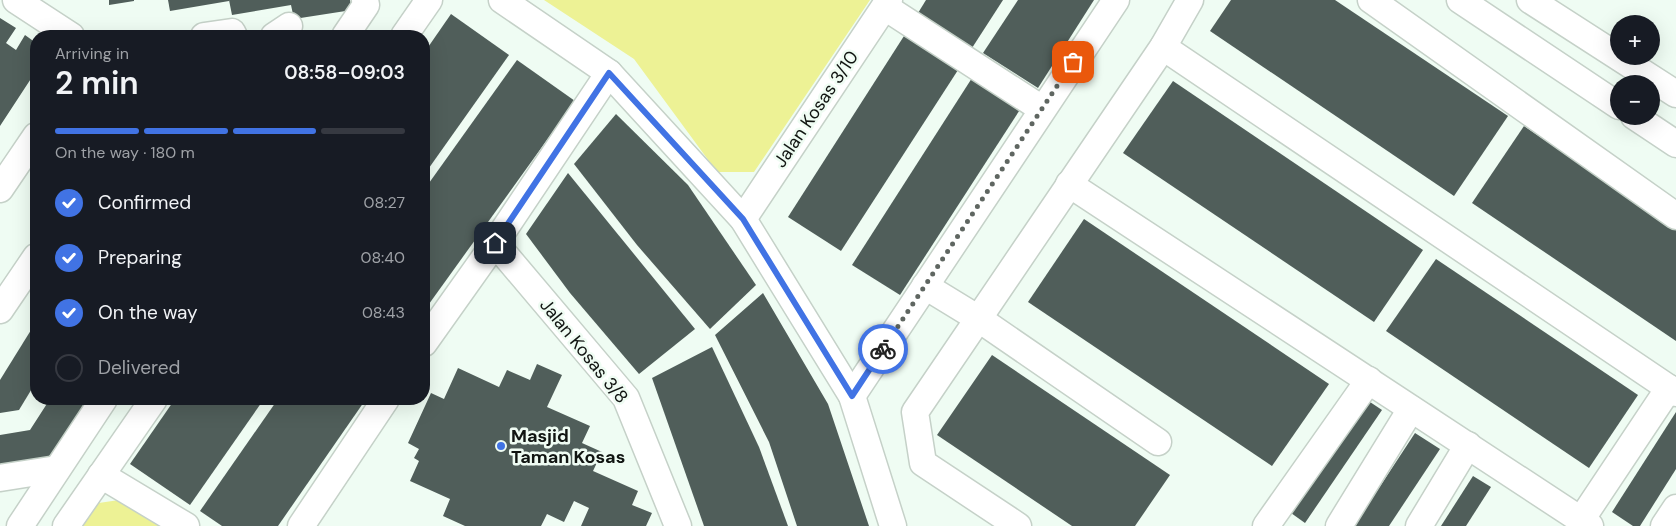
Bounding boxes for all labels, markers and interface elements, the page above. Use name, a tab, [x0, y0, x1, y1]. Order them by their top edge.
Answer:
map controls	[1610, 15, 1660, 125]
button: +	[1610, 15, 1660, 65]
pin	[1052, 41, 1094, 83]
text: Arriving in	[55, 43, 129, 64]
street label: Jalan Kosas 3/10	[768, 46, 864, 172]
icon: bag	[1059, 48, 1087, 76]
text: 08:58–09:03	[284, 60, 405, 85]
text: 2 min	[55, 62, 139, 104]
button: −	[1610, 75, 1660, 125]
text: On the way · 180 m	[55, 142, 195, 163]
icon: check	[55, 189, 83, 217]
text: Confirmed	[98, 190, 191, 215]
text: 08:27	[364, 192, 405, 213]
pin	[474, 222, 516, 264]
icon: home	[481, 229, 509, 257]
icon: check	[55, 244, 83, 272]
text: Preparing	[98, 245, 182, 270]
text: 08:40	[360, 247, 405, 268]
street label: Jalan Kosas 3/8	[534, 294, 634, 408]
icon: check	[55, 299, 83, 327]
text: On the way	[98, 300, 198, 325]
text: 08:43	[362, 302, 405, 323]
courier	[858, 324, 908, 374]
icon: bike	[869, 335, 897, 363]
text: Delivered	[98, 355, 180, 380]
place label: Masjid Taman Kosas	[511, 424, 625, 469]
marker: Masjid Taman Kosas	[495, 440, 507, 452]

